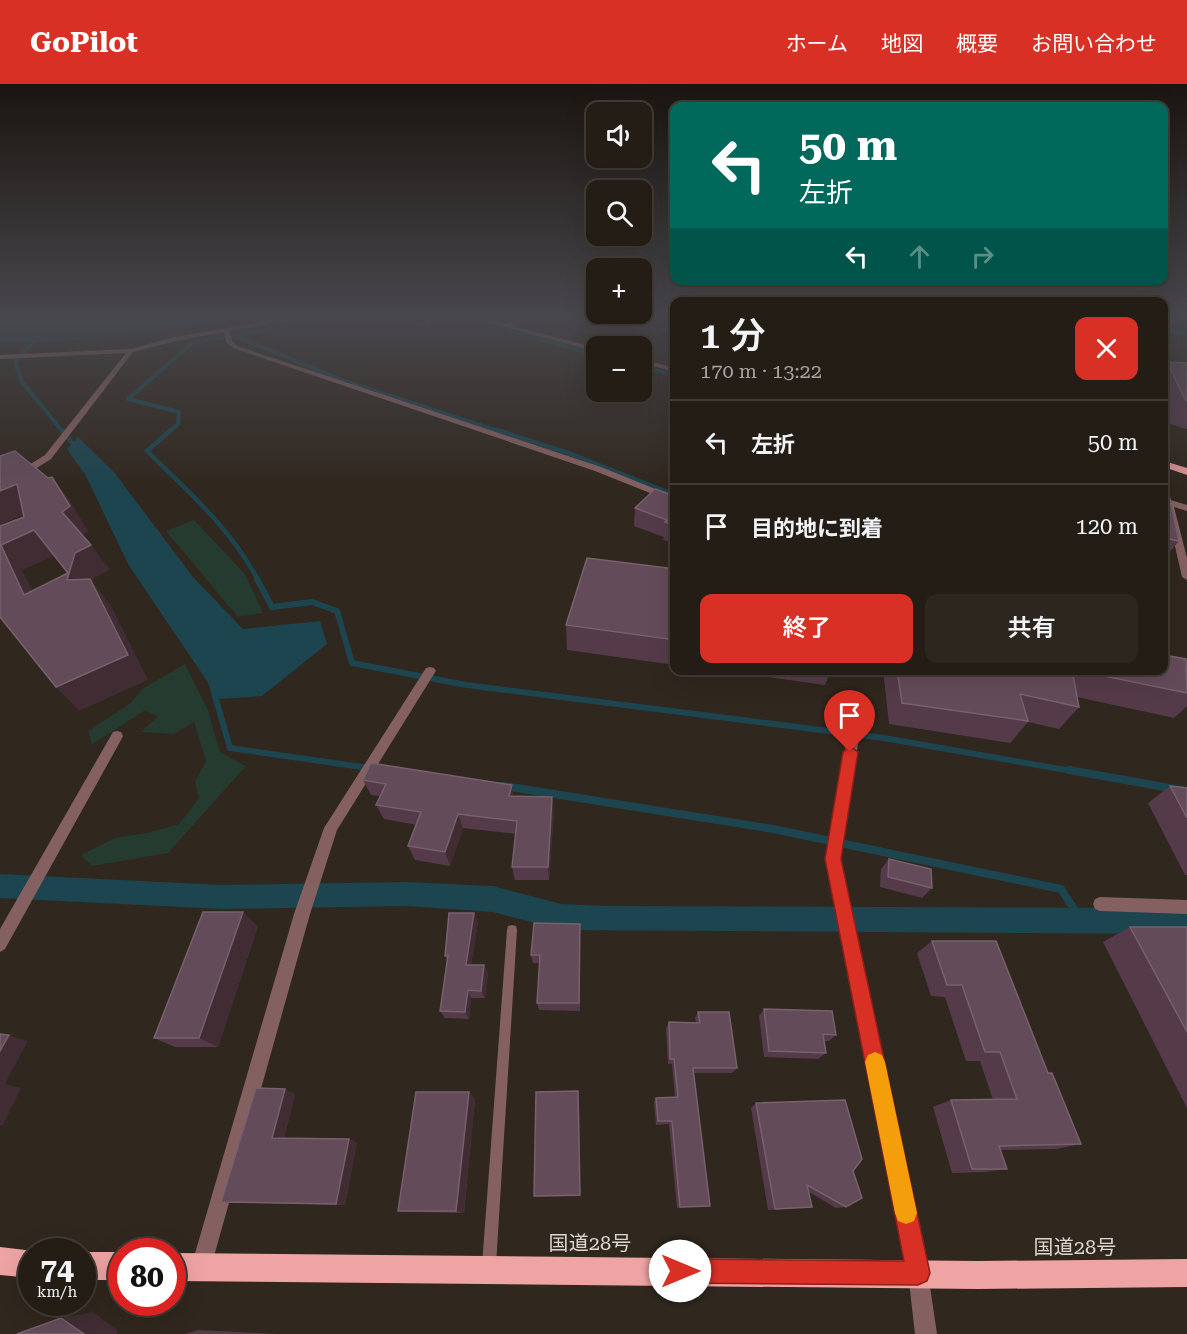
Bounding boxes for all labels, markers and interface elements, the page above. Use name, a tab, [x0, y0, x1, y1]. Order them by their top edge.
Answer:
text: GoPilot	[30, 26, 138, 59]
text: ホーム	[786, 32, 848, 56]
text: 地図	[881, 32, 923, 56]
text: 概要	[956, 32, 998, 56]
text: お問い合わせ	[1031, 32, 1157, 56]
map controls	[586, 102, 652, 402]
button: sound	[586, 102, 652, 168]
text: 50 m	[799, 121, 897, 170]
icon: left	[700, 126, 778, 204]
text: 左折	[799, 177, 853, 209]
button: search	[586, 180, 652, 246]
icon: left	[840, 240, 873, 273]
icon: ahead	[903, 240, 936, 273]
icon: right	[966, 240, 999, 273]
button: +	[586, 258, 652, 324]
text: 1 分	[700, 315, 765, 357]
button: close	[1075, 317, 1138, 380]
button: −	[586, 336, 652, 402]
text: 170 m · 13:22	[700, 359, 822, 383]
icon: left	[700, 426, 733, 459]
text: 50 m	[1088, 430, 1138, 455]
text: 左折	[751, 432, 795, 457]
icon: arrive	[700, 510, 733, 543]
text: 120 m	[1075, 514, 1138, 539]
text: 目的地に到着	[751, 516, 883, 541]
button: 終了	[700, 594, 913, 663]
button: 共有	[925, 594, 1138, 663]
pin	[824, 690, 875, 752]
icon: arrive	[833, 699, 866, 732]
street label: 国道28号	[549, 1231, 631, 1255]
street label: 国道28号	[1034, 1235, 1116, 1259]
speed limit sign: 80	[108, 1238, 186, 1316]
position arrow	[648, 1239, 712, 1303]
text: 74	[40, 1252, 74, 1287]
text: km/h	[37, 1283, 77, 1301]

